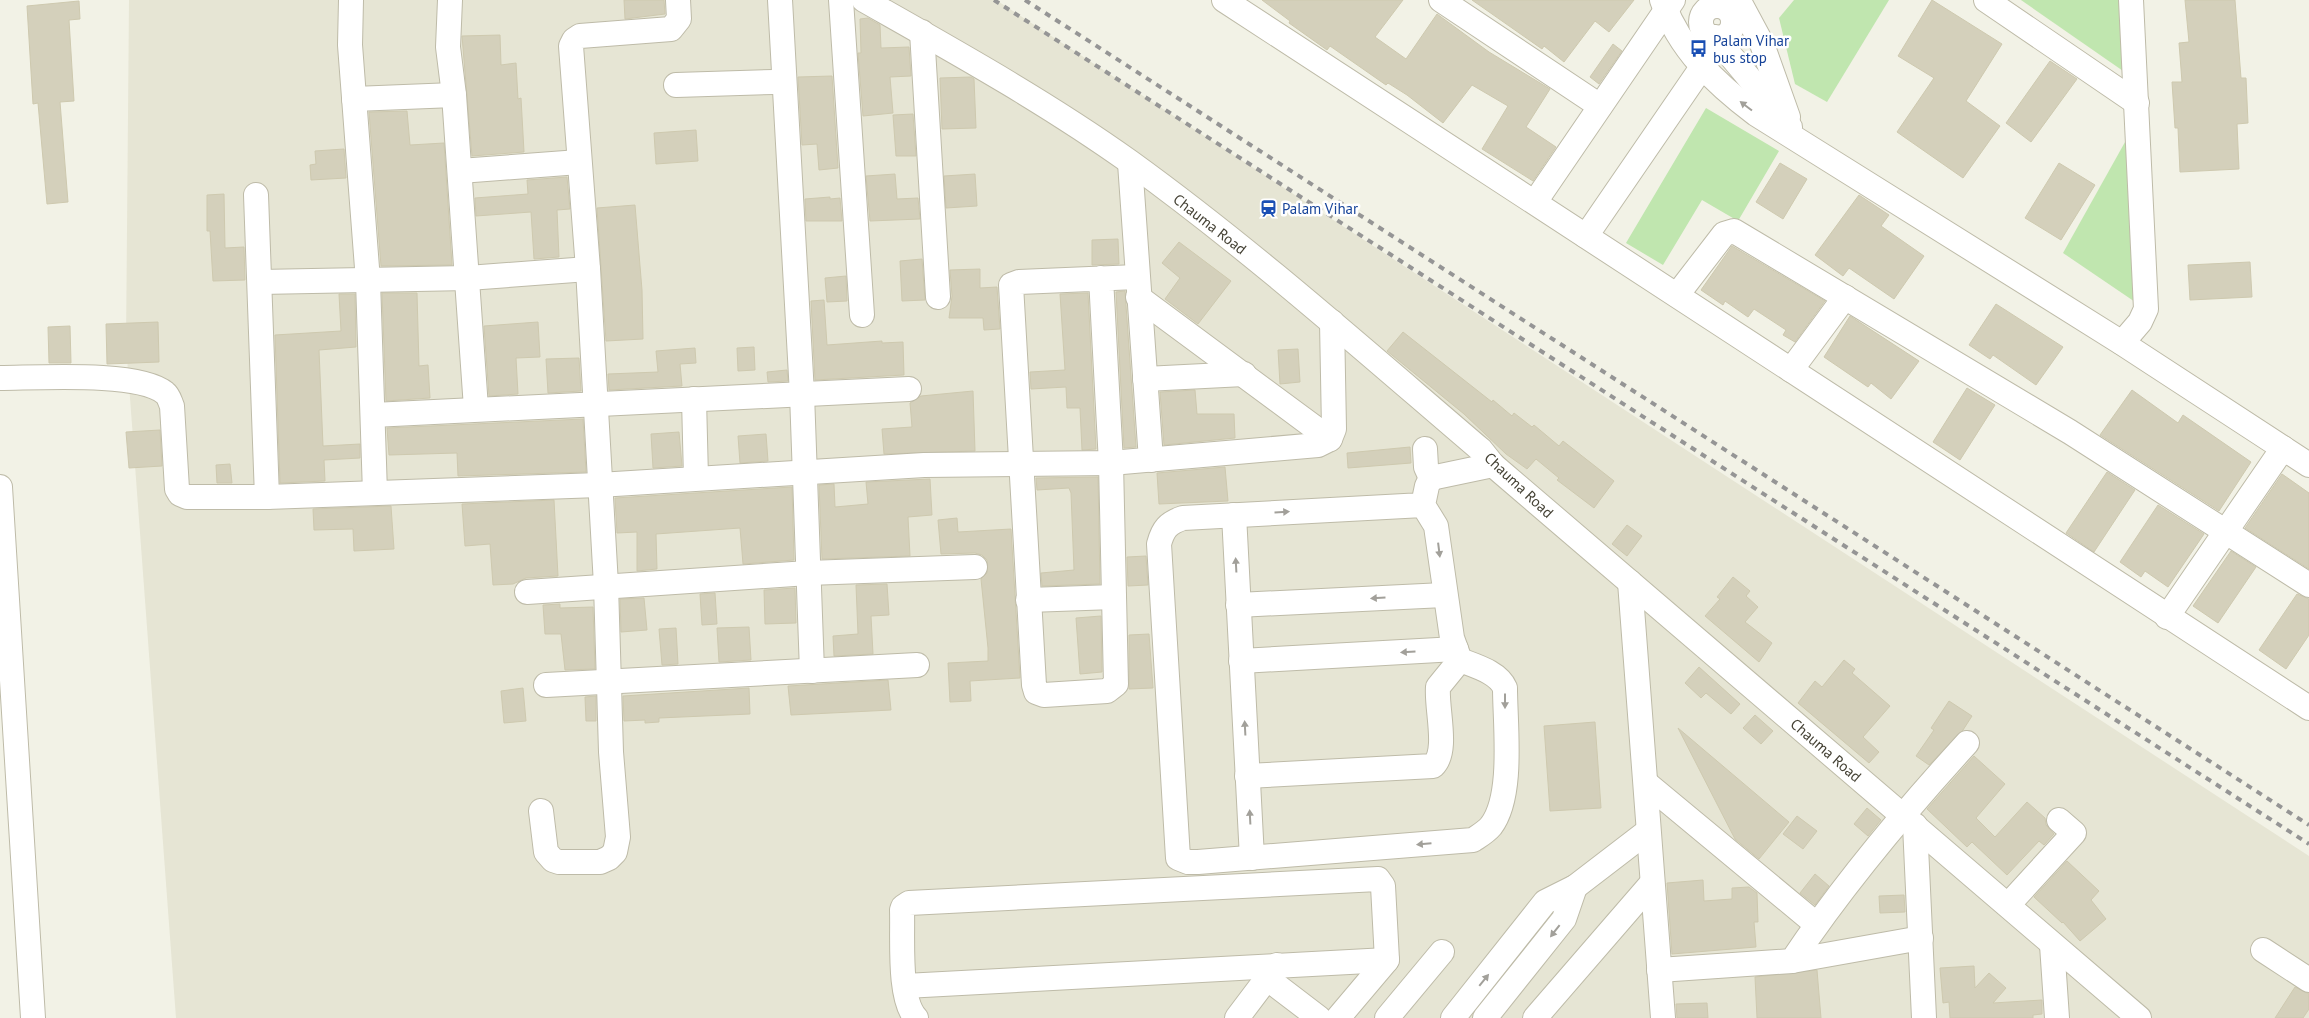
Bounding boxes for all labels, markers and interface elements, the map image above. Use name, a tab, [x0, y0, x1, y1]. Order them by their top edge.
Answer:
place label: Palam Vihar bus stop	[1713, 31, 1789, 67]
bus stop icon: Palam Vihar bus stop	[1689, 39, 1709, 59]
one-way arrow	[1740, 101, 1753, 112]
street label: Chauma Road	[1170, 190, 1250, 258]
station icon: Palam Vihar	[1258, 198, 1278, 218]
place label: Palam Vihar	[1282, 199, 1358, 218]
street label: Chauma Road	[1480, 448, 1558, 522]
one-way arrow	[1275, 508, 1291, 516]
one-way arrow	[1435, 542, 1443, 558]
one-way arrow	[1232, 557, 1240, 573]
one-way arrow	[1370, 595, 1386, 603]
one-way arrow	[1399, 649, 1415, 657]
one-way arrow	[1501, 693, 1509, 709]
street label: Chauma Road	[1787, 714, 1865, 786]
one-way arrow	[1240, 719, 1248, 735]
one-way arrow	[1245, 809, 1253, 825]
one-way arrow	[1416, 840, 1432, 848]
one-way arrow	[1549, 924, 1560, 937]
one-way arrow	[1478, 974, 1489, 987]

